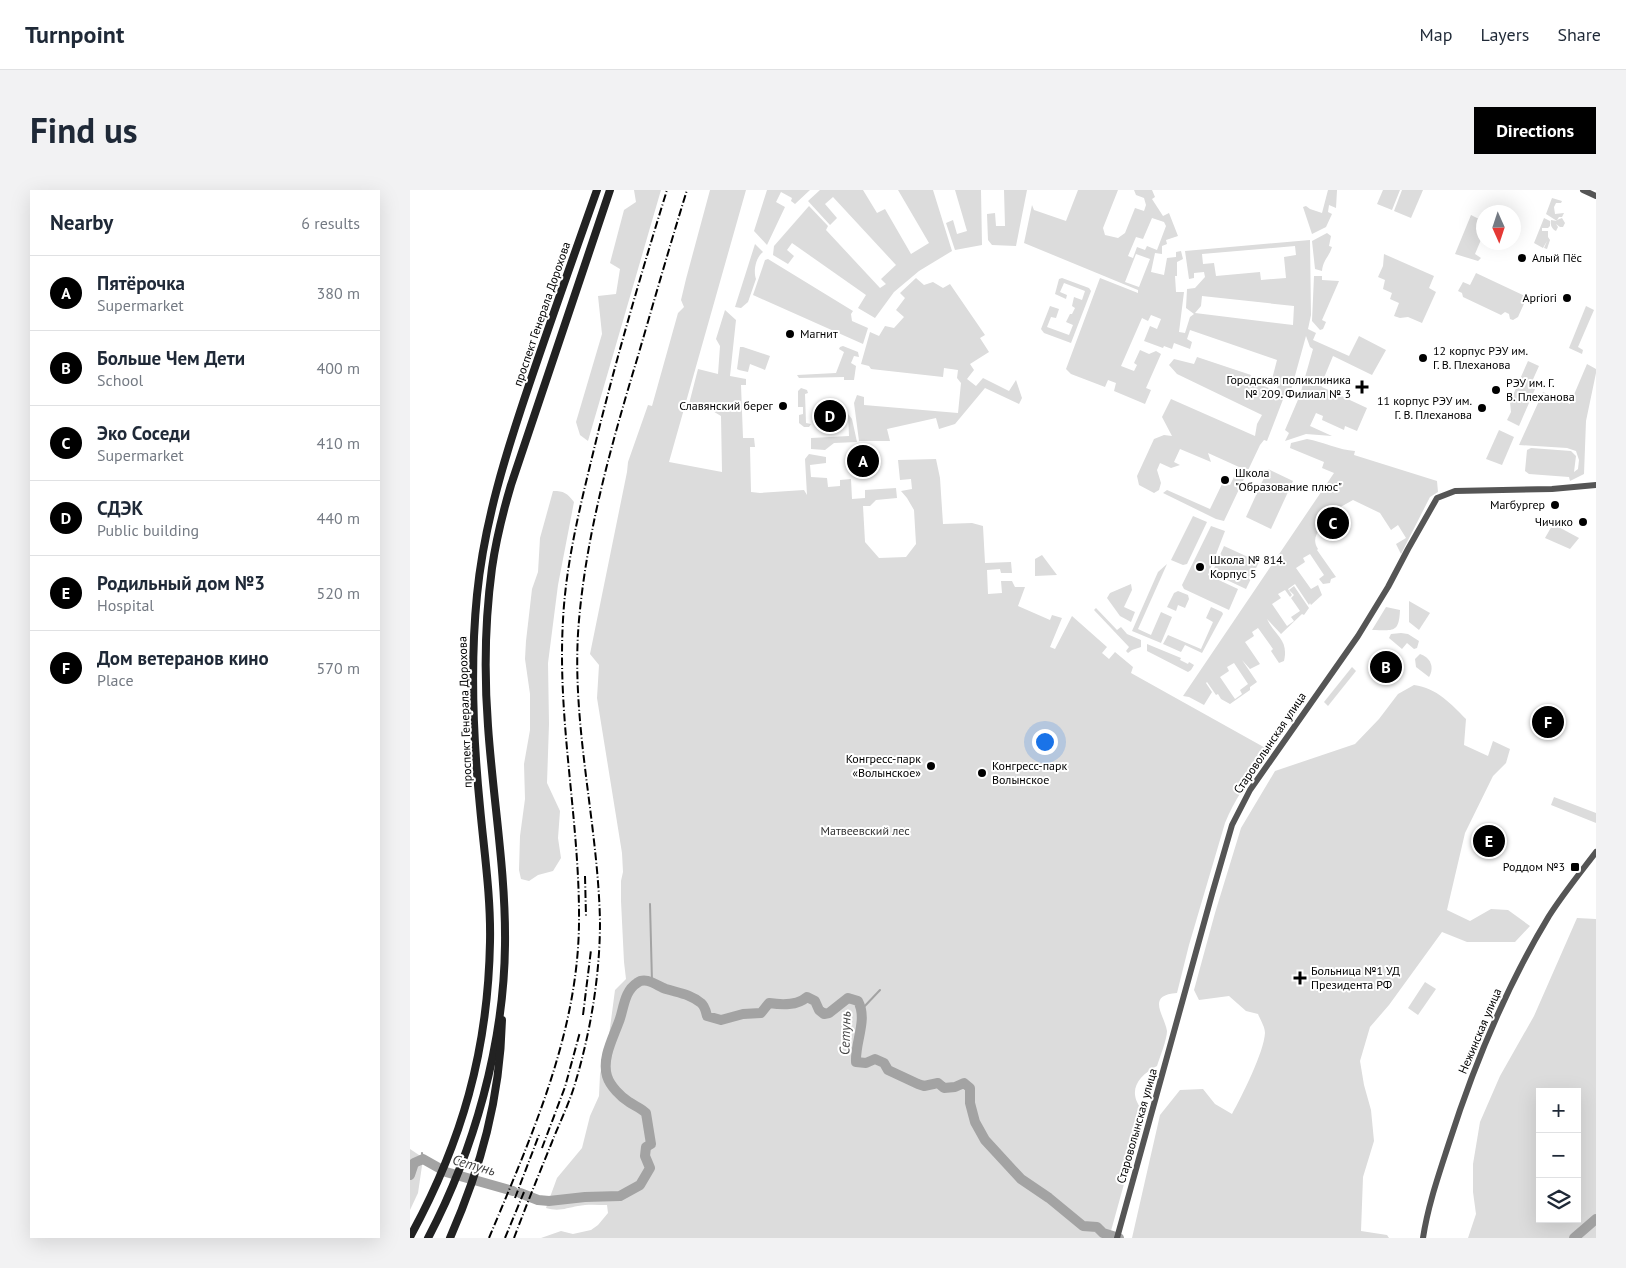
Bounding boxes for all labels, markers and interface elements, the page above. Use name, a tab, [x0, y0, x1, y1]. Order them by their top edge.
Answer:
text: Turnpoint	[25, 19, 124, 50]
text: Map	[1420, 23, 1452, 46]
text: Layers	[1480, 23, 1529, 46]
text: Share	[1557, 23, 1601, 46]
text: Find us	[30, 107, 138, 153]
button: Directions	[1474, 107, 1596, 154]
north arrow	[1476, 205, 1521, 250]
text: Nearby	[50, 209, 113, 236]
text: 6 results	[301, 213, 360, 233]
street label: проспект Генерала Дорохова	[510, 240, 573, 388]
place label: Алый Пёс	[1532, 250, 1583, 265]
marker: Алый Пёс	[1516, 252, 1528, 264]
text: Пятёрочка	[97, 271, 185, 295]
text: A	[61, 283, 71, 303]
text: 380 m	[317, 283, 360, 303]
place label: Apriori	[1522, 290, 1557, 305]
marker: Apriori	[1561, 292, 1573, 304]
text: Supermarket	[97, 295, 184, 315]
place label: Магнит	[800, 326, 838, 341]
marker: Магнит	[784, 328, 796, 340]
place label: 12 корпус РЭУ им. Г. В. Плеханова	[1433, 343, 1528, 372]
text: Больше Чем Дети	[97, 346, 245, 370]
marker: 12 корпус РЭУ им. Г. В. Плеханова	[1417, 352, 1429, 364]
text: B	[61, 358, 71, 378]
text: 400 m	[317, 358, 360, 378]
text: School	[97, 370, 143, 390]
place label: Городская поликлиника № 209. Филиал № 3	[1226, 372, 1351, 401]
place label: РЭУ им. Г. В. Плеханова	[1506, 375, 1575, 404]
marker: Городская поликлиника № 209. Филиал № 3	[1355, 380, 1369, 394]
marker: РЭУ им. Г. В. Плеханова	[1490, 384, 1502, 396]
place label: 11 корпус РЭУ им. Г. В. Плеханова	[1377, 393, 1472, 422]
pin: D	[814, 397, 846, 435]
place label: Славянский берег	[679, 398, 774, 413]
marker: Славянский берег	[777, 400, 789, 412]
marker: 11 корпус РЭУ им. Г. В. Плеханова	[1476, 402, 1488, 414]
text: Эко Соседи	[97, 421, 190, 445]
text: C	[62, 433, 70, 453]
text: 410 m	[317, 433, 360, 453]
pin: A	[847, 442, 879, 480]
text: Supermarket	[97, 445, 184, 465]
place label: Школа "Образование плюс"	[1235, 465, 1342, 494]
marker: Школа "Образование плюс"	[1219, 474, 1231, 486]
text: СДЭК	[97, 496, 143, 520]
place label: Магбургер	[1490, 497, 1545, 512]
marker: Магбургер	[1549, 499, 1561, 511]
pin: C	[1317, 504, 1349, 542]
text: D	[61, 508, 71, 528]
text: 440 m	[317, 508, 360, 528]
place label: Чичико	[1535, 514, 1573, 529]
marker: Чичико	[1577, 516, 1589, 528]
text: Public building	[97, 520, 199, 540]
place label: Школа № 814. Корпус 5	[1210, 552, 1285, 581]
marker: Школа № 814. Корпус 5	[1194, 561, 1206, 573]
text: Родильный дом №3	[97, 571, 265, 595]
text: E	[62, 583, 70, 603]
text: 520 m	[317, 583, 360, 603]
text: Hospital	[97, 595, 154, 615]
street label: проспект Генерала Дорохова	[454, 636, 475, 788]
text: Дом ветеранов кино	[97, 646, 269, 670]
pin: B	[1370, 648, 1402, 686]
text: F	[62, 658, 70, 678]
text: 570 m	[317, 658, 360, 678]
text: Place	[97, 670, 134, 690]
street label: Староволынская улица	[1230, 689, 1309, 796]
pin: F	[1532, 703, 1564, 741]
your location	[1032, 729, 1058, 755]
place label: Конгресс-парк «Волынское»	[846, 751, 921, 780]
place label: Конгресс-парк Волынское	[992, 758, 1068, 787]
marker: Конгресс-парк «Волынское»	[925, 760, 937, 772]
marker: Конгресс-парк Волынское	[976, 767, 988, 779]
pin: E	[1473, 822, 1505, 860]
park label: Матвеевский лес	[820, 823, 910, 838]
place label: Роддом №3	[1503, 859, 1565, 874]
marker: Роддом №3	[1569, 861, 1581, 873]
place label: Больница №1 УД Президента РФ	[1311, 963, 1400, 992]
marker: Больница №1 УД Президента РФ	[1293, 971, 1307, 985]
street label: Нежинская улица	[1455, 986, 1504, 1076]
water label: Сетунь	[835, 1011, 855, 1055]
street label: Староволынская улица	[1113, 1067, 1160, 1185]
map controls	[1536, 1088, 1581, 1223]
button: +	[1536, 1088, 1581, 1133]
button: −	[1536, 1133, 1581, 1178]
water label: Сетунь	[450, 1150, 498, 1180]
button: layers	[1536, 1178, 1581, 1223]

